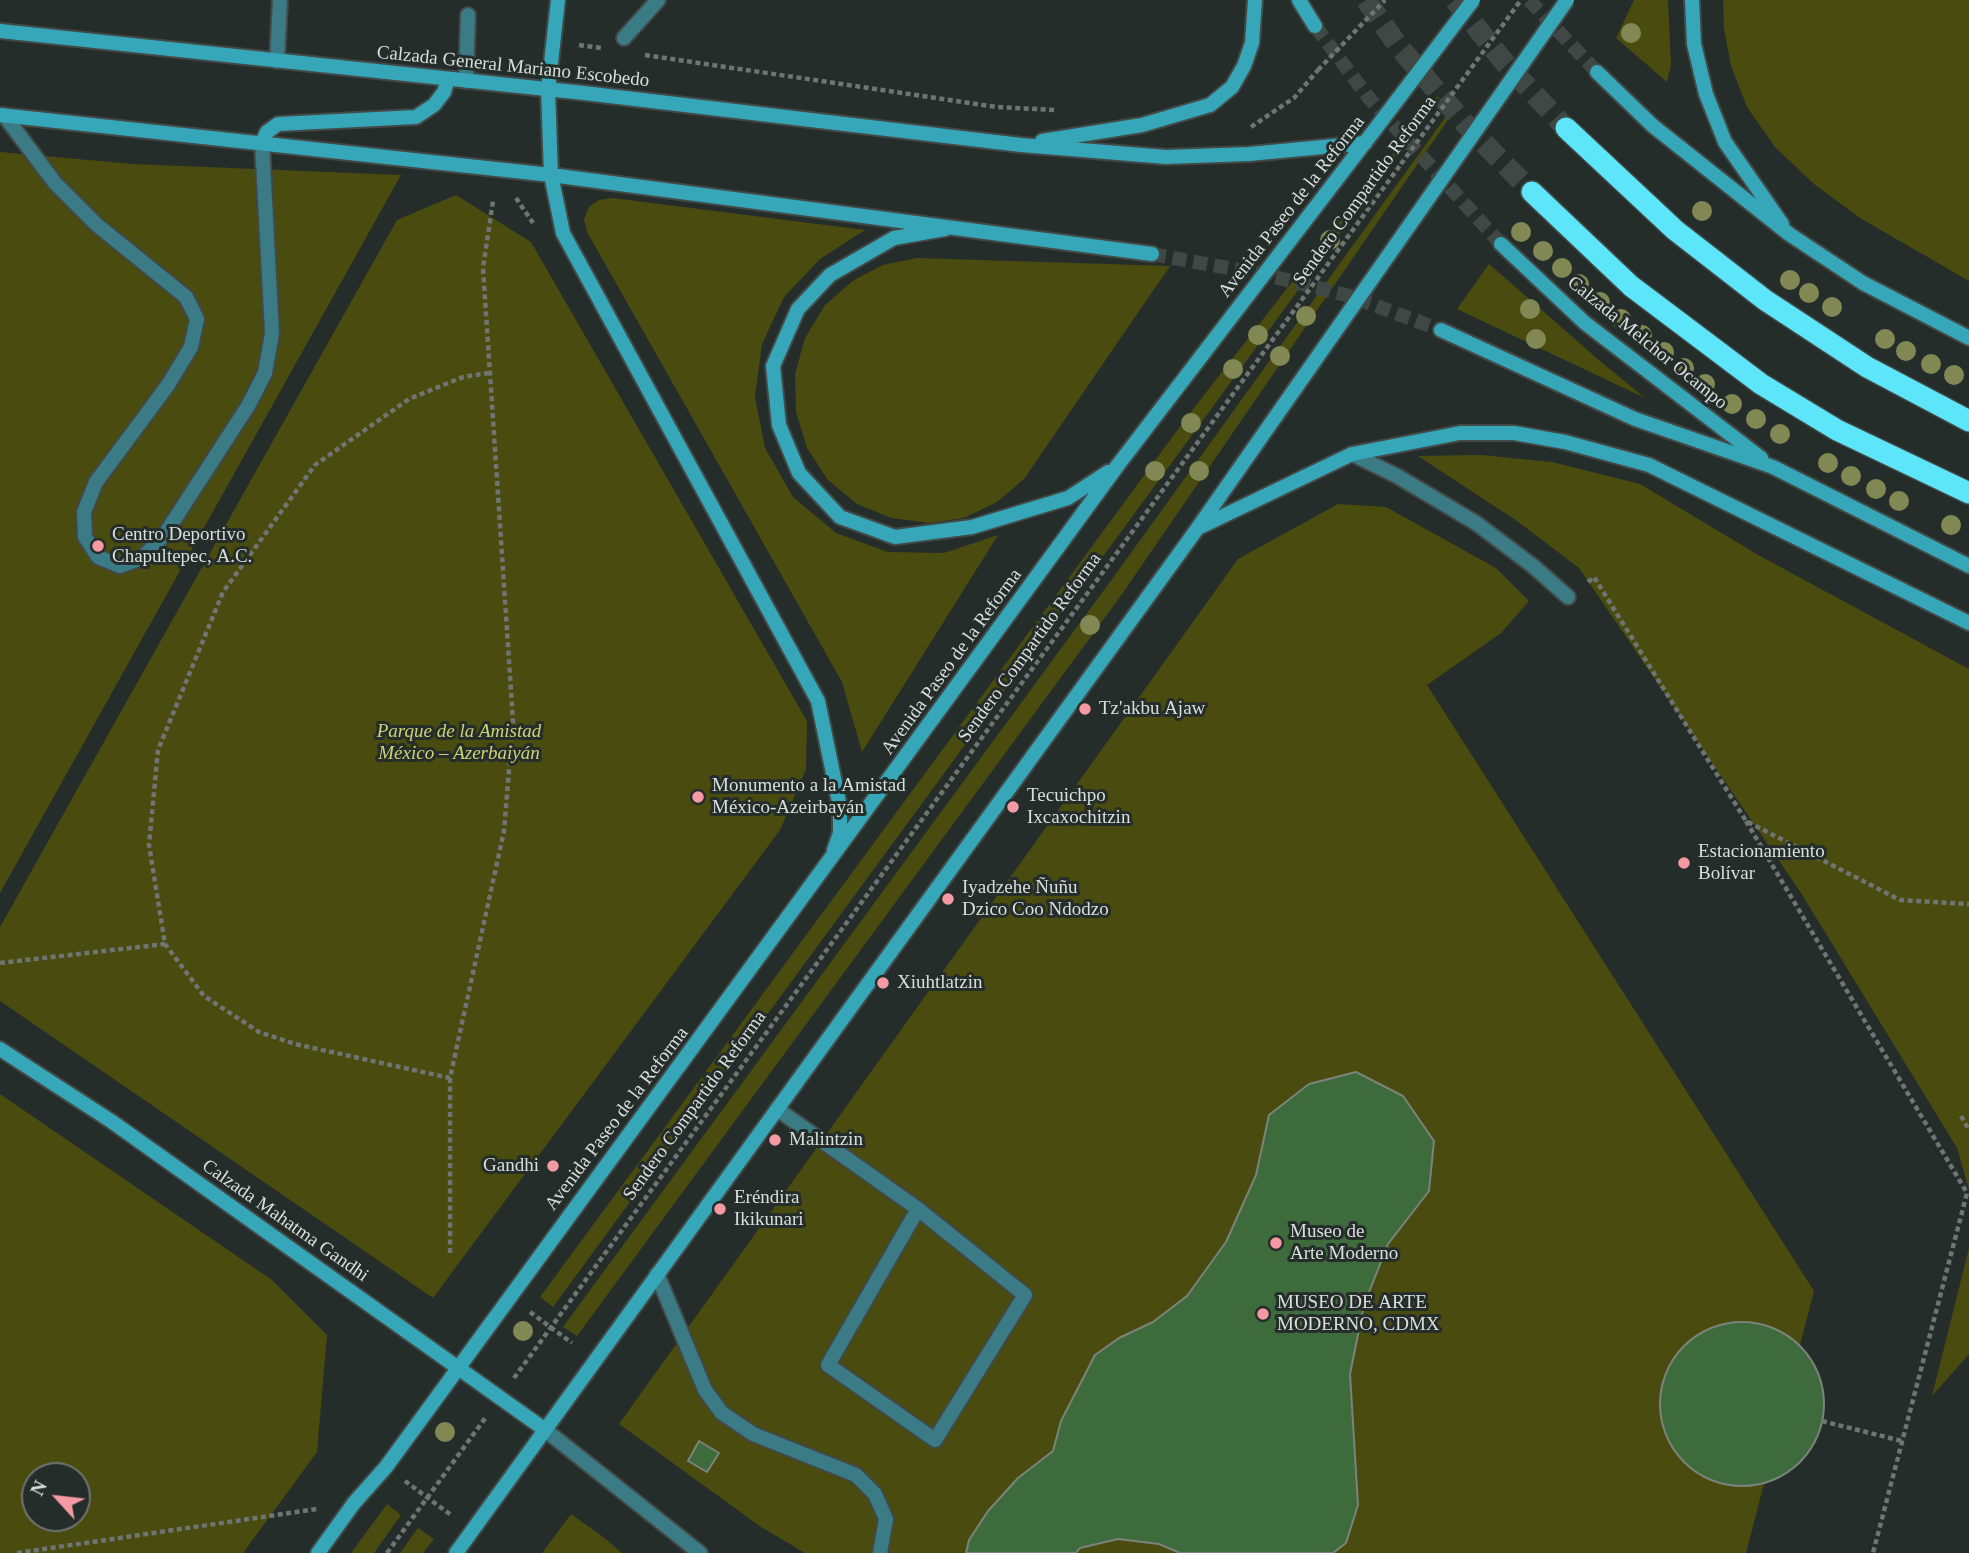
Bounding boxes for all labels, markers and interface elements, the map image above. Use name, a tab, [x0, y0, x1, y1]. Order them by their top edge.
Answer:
street label: Calzada General Mariano Escobedo	[376, 41, 650, 93]
street label: Sendero Compartido Reforma	[1288, 92, 1442, 290]
street label: Avenida Paseo de la Reforma	[1214, 112, 1370, 302]
street label: Calzada Melchor Ocampo	[1562, 271, 1732, 415]
place label: Centro Deportivo Chapultepec, A.C.	[112, 524, 252, 568]
marker: Centro Deportivo Chapultepec, A.C.	[90, 538, 106, 554]
street label: Sendero Compartido Reforma	[953, 549, 1107, 747]
street label: Avenida Paseo de la Reforma	[877, 565, 1027, 759]
place label: Tz'akbu Ajaw	[1099, 698, 1205, 720]
marker: Tz'akbu Ajaw	[1077, 701, 1093, 717]
park label: Parque de la Amistad México – Azerbaiyán	[377, 721, 541, 765]
place label: Monumento a la Amistad México-Azeirbayán	[712, 775, 906, 819]
place label: Tecuichpo Ixcaxochitzin	[1027, 785, 1130, 829]
marker: Monumento a la Amistad México-Azeirbayán	[690, 789, 706, 805]
marker: Tecuichpo Ixcaxochitzin	[1005, 799, 1021, 815]
place label: Estacionamiento Bolívar	[1698, 841, 1825, 885]
marker: Estacionamiento Bolívar	[1676, 855, 1692, 871]
place label: Iyadzehe Ñuñu Dzico Coo Ndodzo	[962, 877, 1109, 921]
marker: Iyadzehe Ñuñu Dzico Coo Ndodzo	[940, 891, 956, 907]
place label: Xiuhtlatzin	[897, 972, 982, 994]
marker: Xiuhtlatzin	[875, 975, 891, 991]
street label: Sendero Compartido Reforma	[618, 1007, 772, 1205]
street label: Avenida Paseo de la Reforma	[540, 1023, 694, 1215]
place label: Malintzin	[789, 1129, 863, 1151]
marker: Malintzin	[767, 1132, 783, 1148]
street label: Calzada Mahatma Gandhi	[197, 1155, 373, 1287]
place label: Gandhi	[483, 1155, 539, 1177]
marker: Gandhi	[545, 1158, 561, 1174]
place label: Eréndira Ikikunari	[734, 1187, 804, 1231]
marker: Eréndira Ikikunari	[712, 1201, 728, 1217]
place label: Museo de Arte Moderno	[1290, 1221, 1398, 1265]
marker: Museo de Arte Moderno	[1268, 1235, 1284, 1251]
place label: MUSEO DE ARTE MODERNO, CDMX	[1277, 1292, 1440, 1336]
marker: MUSEO DE ARTE MODERNO, CDMX	[1255, 1306, 1271, 1322]
north arrow	[21, 1462, 91, 1532]
text: N	[26, 1477, 51, 1499]

